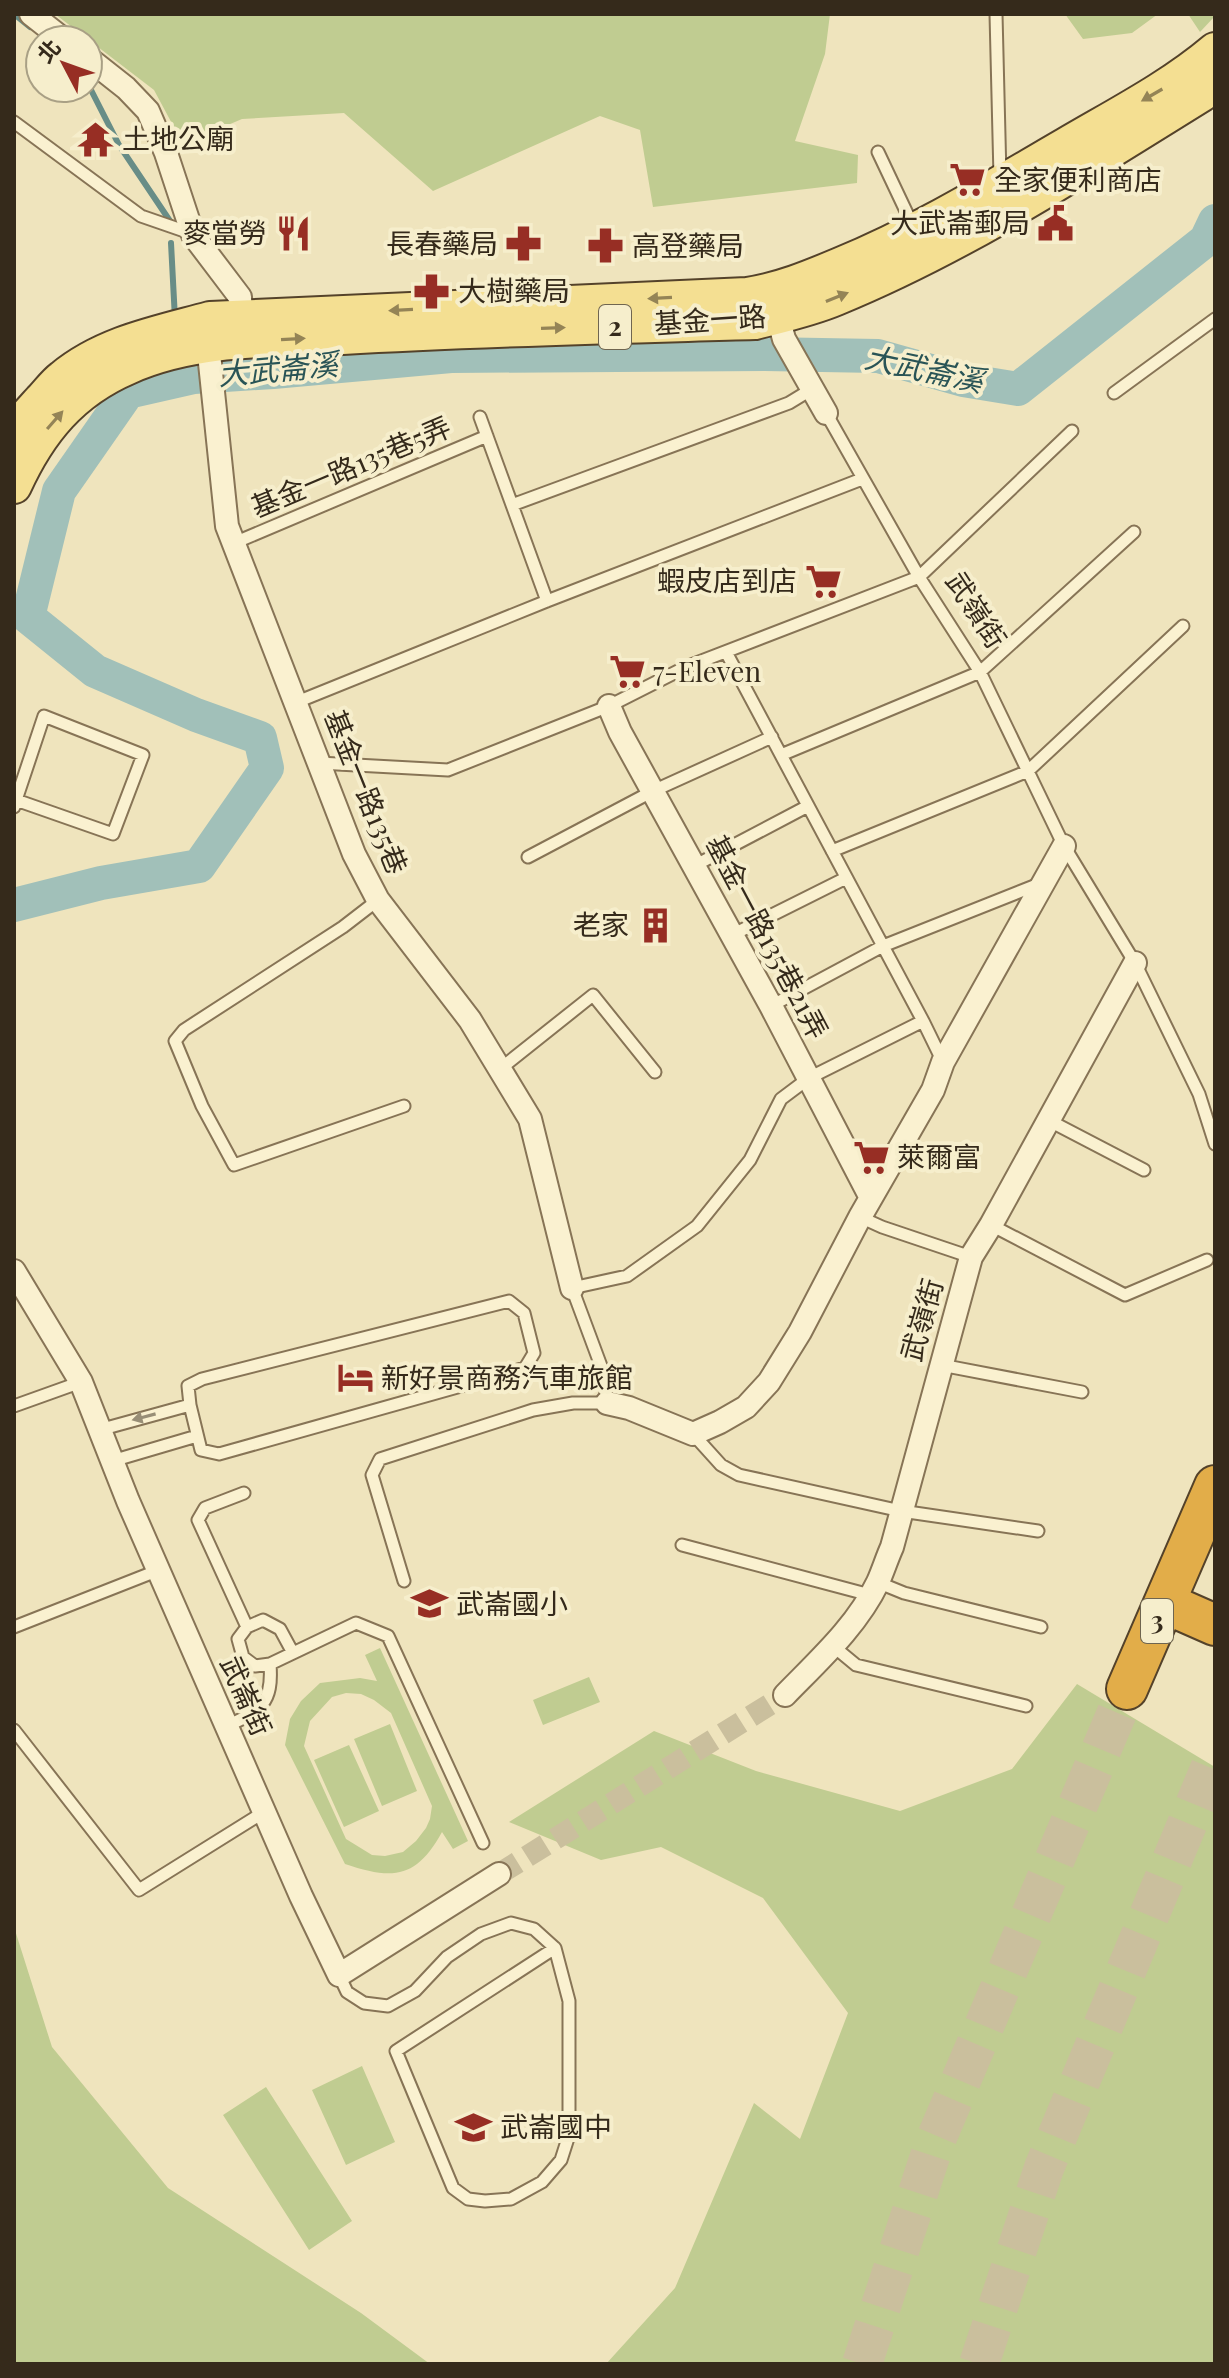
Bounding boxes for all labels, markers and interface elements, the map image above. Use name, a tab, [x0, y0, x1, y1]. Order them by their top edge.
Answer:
north arrow	[24, 24, 104, 104]
text: 北	[30, 32, 67, 68]
one-way arrow	[1140, 88, 1163, 102]
place label: 土地公廟	[122, 119, 234, 156]
temple icon: 土地公廟	[77, 120, 115, 158]
place label: 全家便利商店	[994, 160, 1162, 197]
supermarket icon: 全家便利商店	[949, 161, 987, 199]
place label: 大武崙郵局	[890, 203, 1030, 240]
public building icon: 大武崙郵局	[1037, 204, 1075, 242]
place label: 麥當勞	[183, 213, 267, 250]
restaurant icon: 麥當勞	[274, 214, 312, 252]
place label: 長春藥局	[386, 224, 498, 261]
pharmacy icon: 長春藥局	[505, 225, 543, 263]
place label: 高登藥局	[632, 226, 744, 263]
pharmacy icon: 高登藥局	[587, 227, 625, 265]
place label: 大樹藥局	[458, 271, 570, 308]
pharmacy icon: 大樹藥局	[413, 272, 451, 310]
one-way arrow	[825, 290, 849, 303]
one-way arrow	[647, 292, 672, 305]
street label: 基金一路	[653, 296, 767, 341]
one-way arrow	[388, 303, 413, 316]
road number: 2	[599, 305, 631, 349]
one-way arrow	[541, 322, 566, 335]
one-way arrow	[281, 333, 306, 346]
water label: 大武崙溪	[862, 336, 991, 401]
water label: 大武崙溪	[216, 343, 343, 393]
street label: 基金一路135巷5弄	[245, 407, 456, 524]
one-way arrow	[46, 411, 63, 431]
place label: 蝦皮店到店	[657, 561, 797, 598]
supermarket icon: 蝦皮店到店	[804, 562, 842, 600]
street label: 武嶺街	[939, 564, 1016, 654]
place label: 7-Eleven	[653, 652, 761, 689]
supermarket icon: 7-Eleven	[608, 653, 646, 691]
street label: 基金一路135巷	[318, 704, 417, 879]
street label: 基金一路135巷21弄	[699, 828, 838, 1045]
place label: 老家	[573, 905, 629, 942]
building icon: 老家	[636, 906, 674, 944]
place label: 萊爾富	[897, 1137, 981, 1174]
supermarket icon: 萊爾富	[852, 1138, 890, 1176]
street label: 武嶺街	[891, 1274, 950, 1365]
place label: 新好景商務汽車旅館	[381, 1358, 633, 1395]
hotel icon: 新好景商務汽車旅館	[336, 1359, 374, 1397]
one-way arrow	[132, 1412, 157, 1424]
place label: 武崙國小	[456, 1584, 568, 1621]
school or university icon: 武崙國小	[411, 1585, 449, 1623]
road number: 3	[1141, 1599, 1173, 1643]
street label: 武崙街	[213, 1649, 281, 1741]
place label: 武崙國中	[500, 2107, 612, 2144]
school or university icon: 武崙國中	[455, 2108, 493, 2146]

